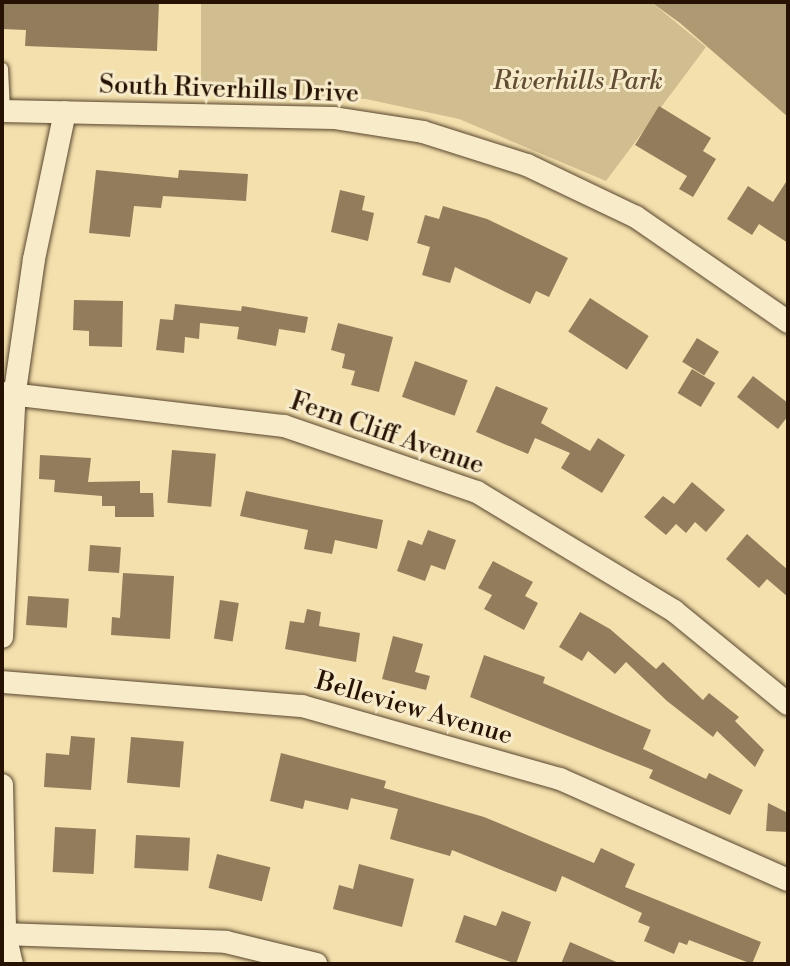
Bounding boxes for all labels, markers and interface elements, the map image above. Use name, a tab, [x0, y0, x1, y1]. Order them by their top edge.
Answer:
park label: Riverhills Park	[493, 66, 663, 98]
street label: South Riverhills Drive	[98, 70, 360, 110]
street label: Fern Cliff Avenue	[286, 386, 488, 482]
street label: Belleview Avenue	[312, 666, 516, 752]

